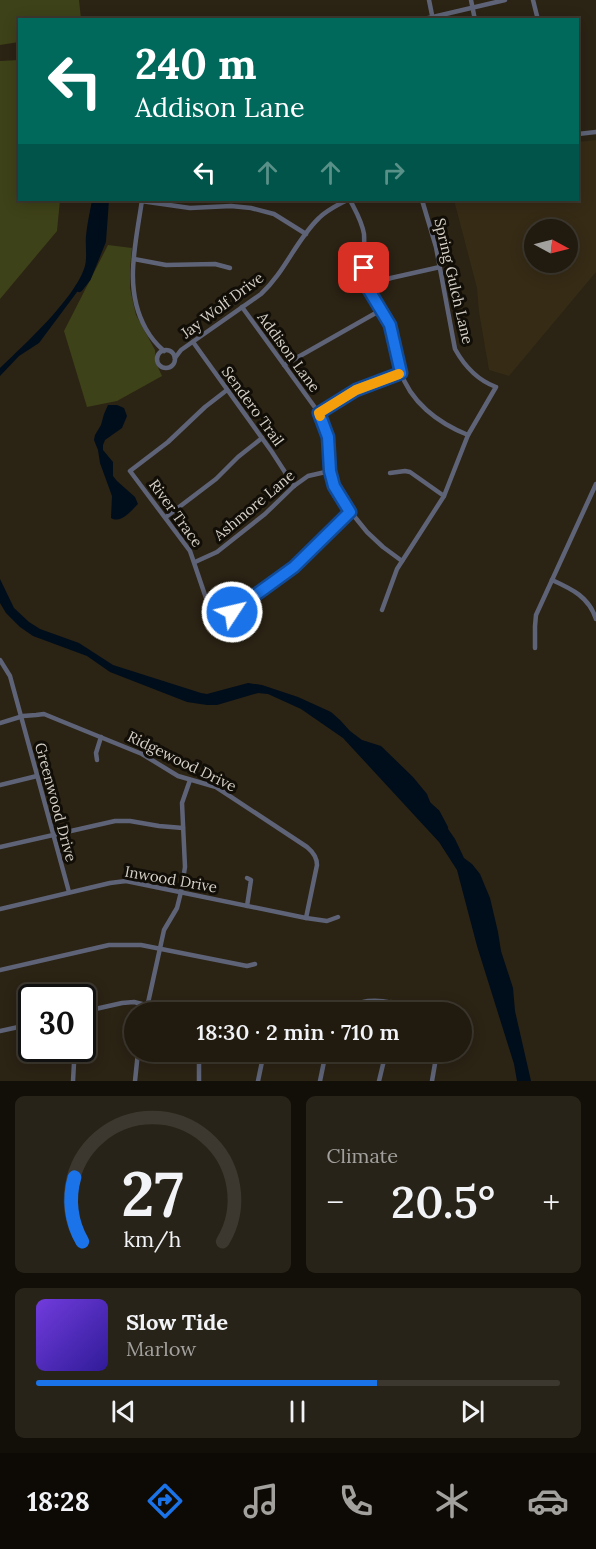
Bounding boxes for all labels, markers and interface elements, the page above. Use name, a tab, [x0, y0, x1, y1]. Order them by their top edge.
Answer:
text: 240 m	[135, 37, 257, 91]
icon: left	[36, 42, 114, 120]
text: Addison Lane	[135, 90, 305, 124]
icon: left	[188, 156, 221, 189]
icon: ahead	[251, 156, 284, 189]
icon: ahead	[314, 156, 347, 189]
icon: right	[377, 156, 410, 189]
street label: Spring Gulch Lane	[430, 216, 478, 346]
north arrow	[524, 219, 578, 273]
map controls	[524, 219, 578, 273]
pin	[338, 242, 389, 293]
icon: arrive	[347, 251, 380, 284]
street label: Jay Wolf Drive	[176, 268, 267, 343]
street label: Addison Lane	[253, 307, 324, 396]
street label: Sendero Trail	[218, 362, 288, 450]
street label: Ashmore Lane	[209, 466, 298, 545]
street label: River Trace	[145, 475, 207, 551]
position arrow	[200, 580, 264, 644]
street label: Ridgewood Drive	[124, 726, 240, 796]
street label: Greenwood Drive	[31, 740, 81, 864]
street label: Inwood Drive	[123, 862, 219, 896]
speed limit sign: 30	[18, 984, 96, 1062]
text: 18:30 · 2 min · 710 m	[196, 1018, 400, 1046]
text: Climate	[327, 1143, 398, 1168]
text: 27	[121, 1153, 184, 1233]
text: 20.5°	[391, 1173, 495, 1230]
text: −	[327, 1181, 344, 1223]
text: +	[543, 1181, 560, 1223]
text: km/h	[124, 1225, 182, 1253]
text: Slow Tide	[126, 1308, 228, 1336]
text: Marlow	[126, 1336, 196, 1361]
icon: previous	[107, 1395, 140, 1428]
icon: pause	[281, 1395, 314, 1428]
icon: next	[456, 1395, 489, 1428]
icon: directions	[144, 1480, 186, 1522]
icon: music	[240, 1480, 282, 1522]
icon: phone	[335, 1480, 377, 1522]
icon: climate	[431, 1480, 473, 1522]
icon: car	[527, 1480, 569, 1522]
text: 18:28	[27, 1484, 90, 1518]

